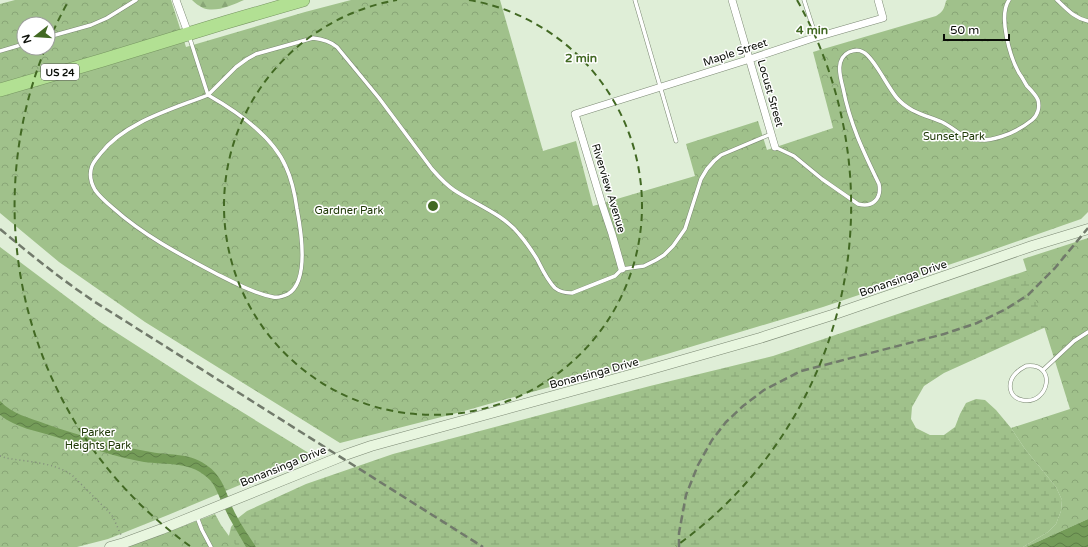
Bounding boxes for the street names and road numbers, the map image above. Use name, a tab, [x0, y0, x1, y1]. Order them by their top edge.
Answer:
street label: Maple Street	[701, 36, 769, 69]
street label: Locust Street	[755, 58, 786, 128]
road number: US 24	[41, 64, 79, 80]
street label: Riverview Avenue	[589, 142, 628, 234]
street label: Bonansinga Drive	[858, 257, 949, 300]
street label: Bonansinga Drive	[548, 355, 640, 392]
street label: Bonansinga Drive	[238, 443, 328, 490]

